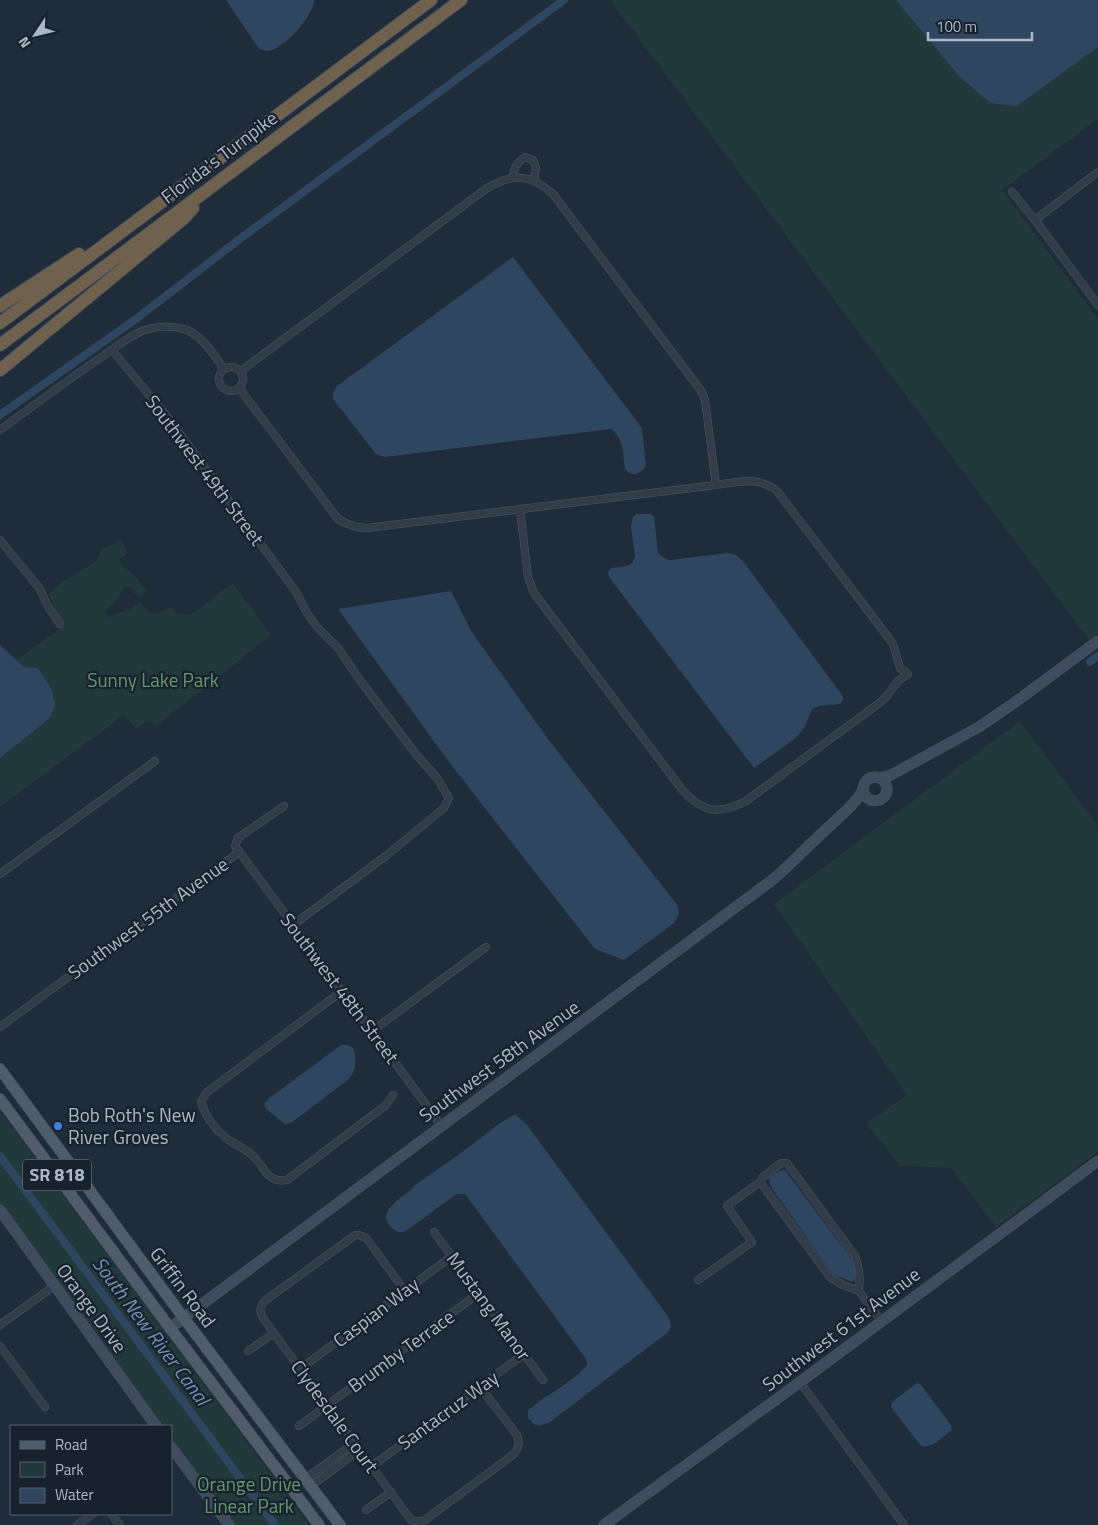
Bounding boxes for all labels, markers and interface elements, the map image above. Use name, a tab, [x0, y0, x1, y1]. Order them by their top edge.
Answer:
north arrow	[10, 10, 60, 60]
scale bar	[928, 10, 1032, 42]
text: 100 m	[936, 15, 977, 38]
text: N	[13, 33, 35, 53]
street label: Florida's Turnpike	[154, 103, 283, 210]
street label: Southwest 49th Street	[139, 388, 272, 551]
park label: Sunny Lake Park	[87, 665, 219, 694]
street label: Southwest 55th Avenue	[61, 849, 234, 986]
street label: Southwest 48th Street	[274, 906, 407, 1069]
street label: Southwest 58th Avenue	[412, 992, 585, 1129]
place label: Bob Roth's New River Groves	[68, 1100, 196, 1151]
marker: Bob Roth's New River Groves	[52, 1120, 64, 1132]
road number: SR 818	[23, 1160, 91, 1190]
street label: Griffin Road	[143, 1240, 223, 1333]
street label: Mustang Manor	[440, 1246, 539, 1366]
water label: South New River Canal	[85, 1250, 219, 1414]
street label: Orange Drive	[50, 1257, 135, 1358]
street label: Southwest 61st Avenue	[756, 1259, 926, 1398]
street label: Caspian Way	[326, 1269, 425, 1354]
street label: Brumby Terrace	[341, 1302, 460, 1399]
street label: Clydesdale Court	[284, 1353, 387, 1478]
street label: Santacruz Way	[391, 1363, 504, 1456]
legend	[10, 1425, 172, 1515]
text: Road	[55, 1433, 87, 1456]
text: Park	[55, 1458, 84, 1481]
park label: Orange Drive Linear Park	[197, 1469, 301, 1520]
text: Water	[55, 1483, 94, 1506]

